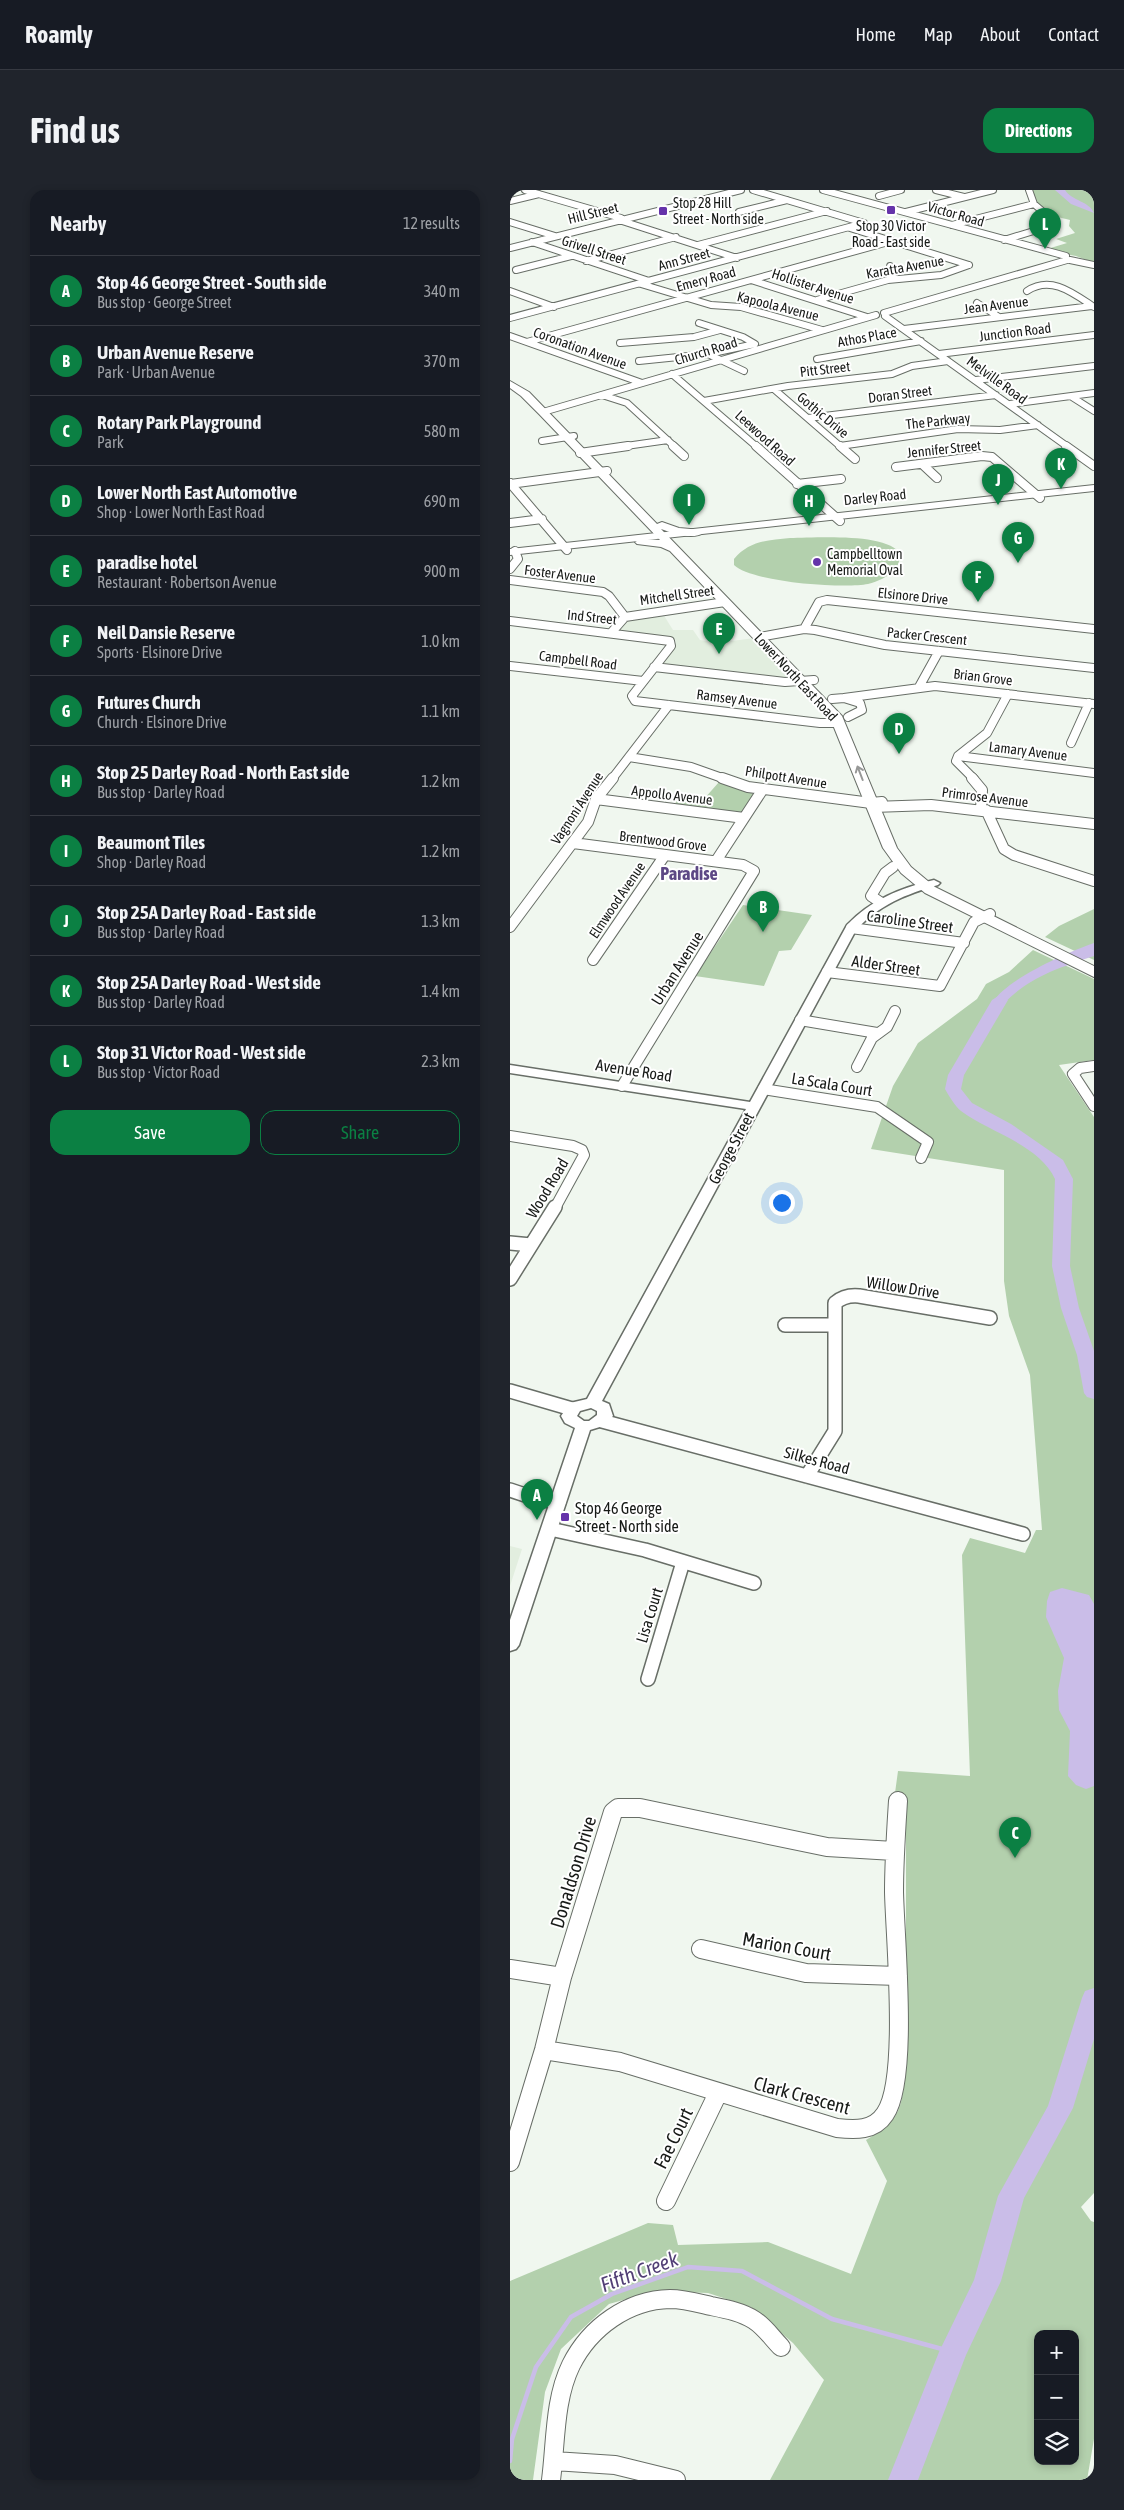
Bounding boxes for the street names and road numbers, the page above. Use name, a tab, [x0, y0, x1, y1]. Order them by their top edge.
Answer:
street label: Victor Road	[926, 198, 986, 230]
street label: Hill Street	[566, 199, 620, 227]
street label: Grivell Street	[560, 232, 628, 268]
street label: Ann Street	[656, 244, 712, 274]
street label: Karatta Avenue	[865, 252, 945, 282]
street label: Emery Road	[674, 263, 738, 295]
street label: Hollister Avenue	[770, 265, 856, 307]
street label: Kapoola Avenue	[735, 288, 821, 324]
street label: Jean Avenue	[963, 293, 1029, 317]
street label: Junction Road	[978, 320, 1052, 344]
street label: Coronation Avenue	[531, 324, 629, 372]
street label: Athos Place	[836, 324, 898, 350]
street label: Church Road	[673, 334, 739, 368]
street label: Melville Road	[964, 353, 1030, 407]
street label: Pitt Street	[799, 358, 851, 380]
street label: Doran Street	[867, 382, 933, 406]
street label: Gothic Drive	[794, 389, 852, 441]
street label: Leewood Road	[732, 407, 798, 469]
street label: The Parkway	[905, 410, 971, 432]
street label: Jennifer Street	[906, 437, 982, 461]
street label: Darley Road	[843, 486, 907, 508]
street label: Foster Avenue	[523, 562, 597, 586]
street label: Mitchell Street	[639, 582, 715, 608]
street label: Elsinore Drive	[877, 584, 949, 608]
street label: Ind Street	[566, 606, 618, 628]
street label: Packer Crescent	[886, 624, 968, 648]
street label: Lower North East Road	[751, 630, 841, 724]
street label: Campbell Road	[538, 647, 618, 673]
street label: Brian Grove	[953, 665, 1013, 689]
street label: Ramsey Avenue	[696, 686, 778, 712]
street label: Lamary Avenue	[988, 738, 1068, 764]
street label: Philpott Avenue	[744, 763, 828, 791]
street label: Vagnoni Avenue	[548, 769, 606, 847]
street label: Appollo Avenue	[631, 782, 713, 808]
street label: Primrose Avenue	[941, 784, 1029, 810]
street label: Brentwood Grove	[618, 828, 708, 854]
street label: Elmwood Avenue	[586, 859, 648, 941]
street label: Caroline Street	[866, 906, 955, 936]
street label: Urban Avenue	[647, 928, 707, 1008]
street label: Alder Street	[851, 951, 922, 979]
street label: Avenue Road	[595, 1055, 673, 1085]
street label: La Scala Court	[790, 1069, 874, 1099]
street label: George Street	[705, 1109, 758, 1187]
street label: Wood Road	[522, 1155, 572, 1221]
street label: Willow Drive	[865, 1272, 941, 1302]
street label: Silkes Road	[782, 1443, 852, 1477]
street label: Lisa Court	[632, 1585, 666, 1645]
street label: Donaldson Drive	[546, 1813, 600, 1931]
street label: Marion Court	[741, 1927, 833, 1965]
street label: Clark Crescent	[751, 2072, 853, 2118]
street label: Fae Court	[649, 2104, 697, 2172]

